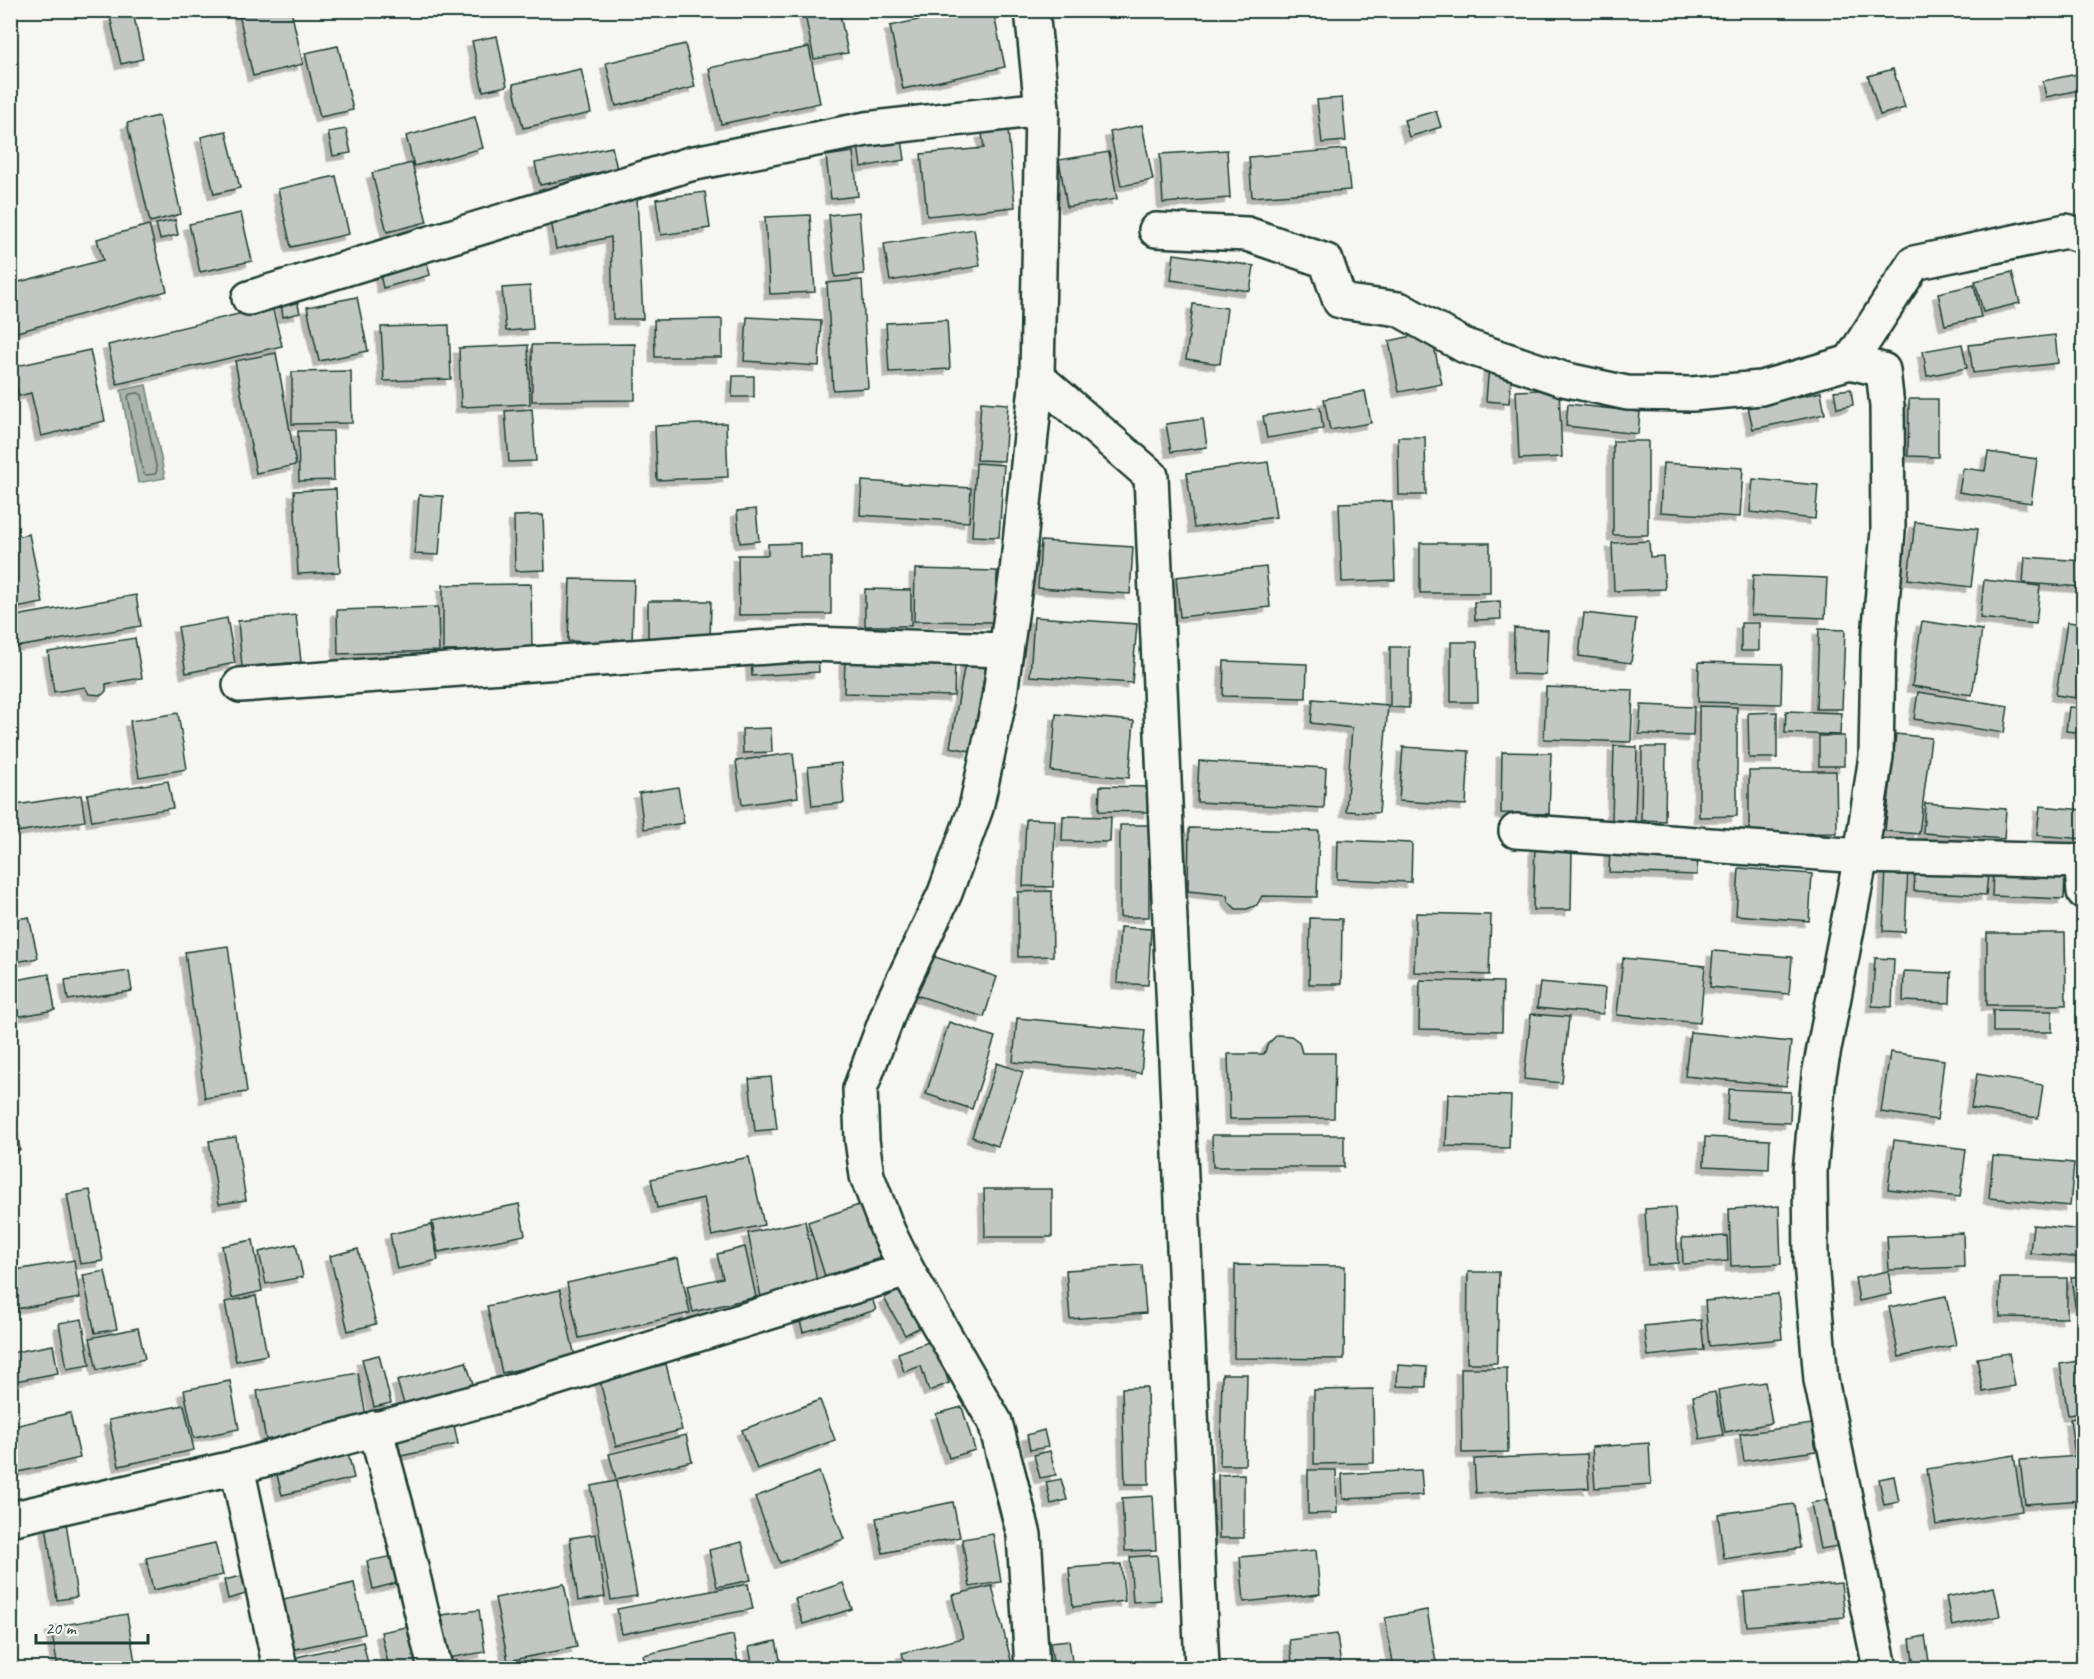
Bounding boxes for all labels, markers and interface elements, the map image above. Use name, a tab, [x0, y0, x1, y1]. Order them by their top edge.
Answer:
scale bar	[36, 1607, 148, 1645]
text: 20 m	[45, 1617, 78, 1639]

